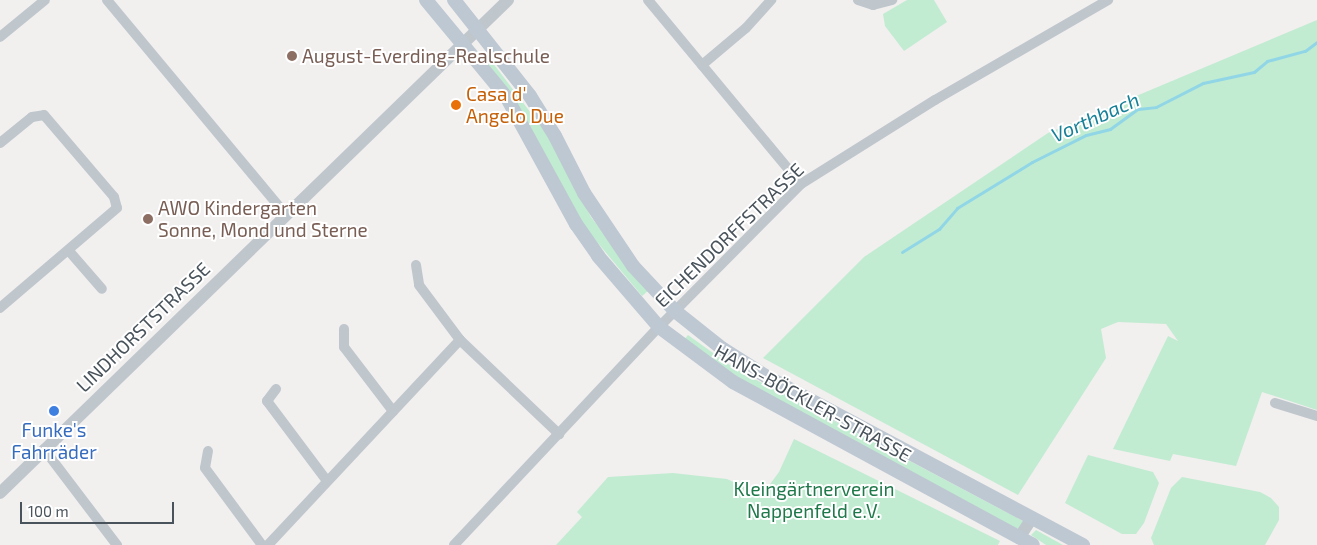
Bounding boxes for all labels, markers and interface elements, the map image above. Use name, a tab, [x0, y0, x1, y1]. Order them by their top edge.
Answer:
place label: August-Everding-Realschule	[302, 45, 550, 67]
marker: August-Everding-Realschule	[286, 50, 298, 62]
place label: Casa d' Angelo Due	[466, 83, 564, 127]
water label: Vorthbach	[1047, 87, 1143, 147]
marker: Casa d' Angelo Due	[450, 99, 462, 111]
street label: EICHENDORFFSTRASSE	[650, 158, 808, 312]
place label: AWO Kindergarten Sonne, Mond und Sterne	[158, 197, 368, 241]
marker: AWO Kindergarten Sonne, Mond und Sterne	[142, 213, 154, 225]
street label: LINDHORSTSTRASSE	[71, 257, 215, 397]
street label: HANS-BÖCKLER-STRASSE	[711, 339, 915, 467]
marker: Funke's Fahrräder	[48, 405, 60, 417]
place label: Funke's Fahrräder	[11, 419, 97, 463]
park label: Kleingärtnerverein Nappenfeld e.V.	[734, 478, 894, 522]
scale bar	[22, 492, 176, 524]
text: 100 m	[28, 502, 69, 520]

